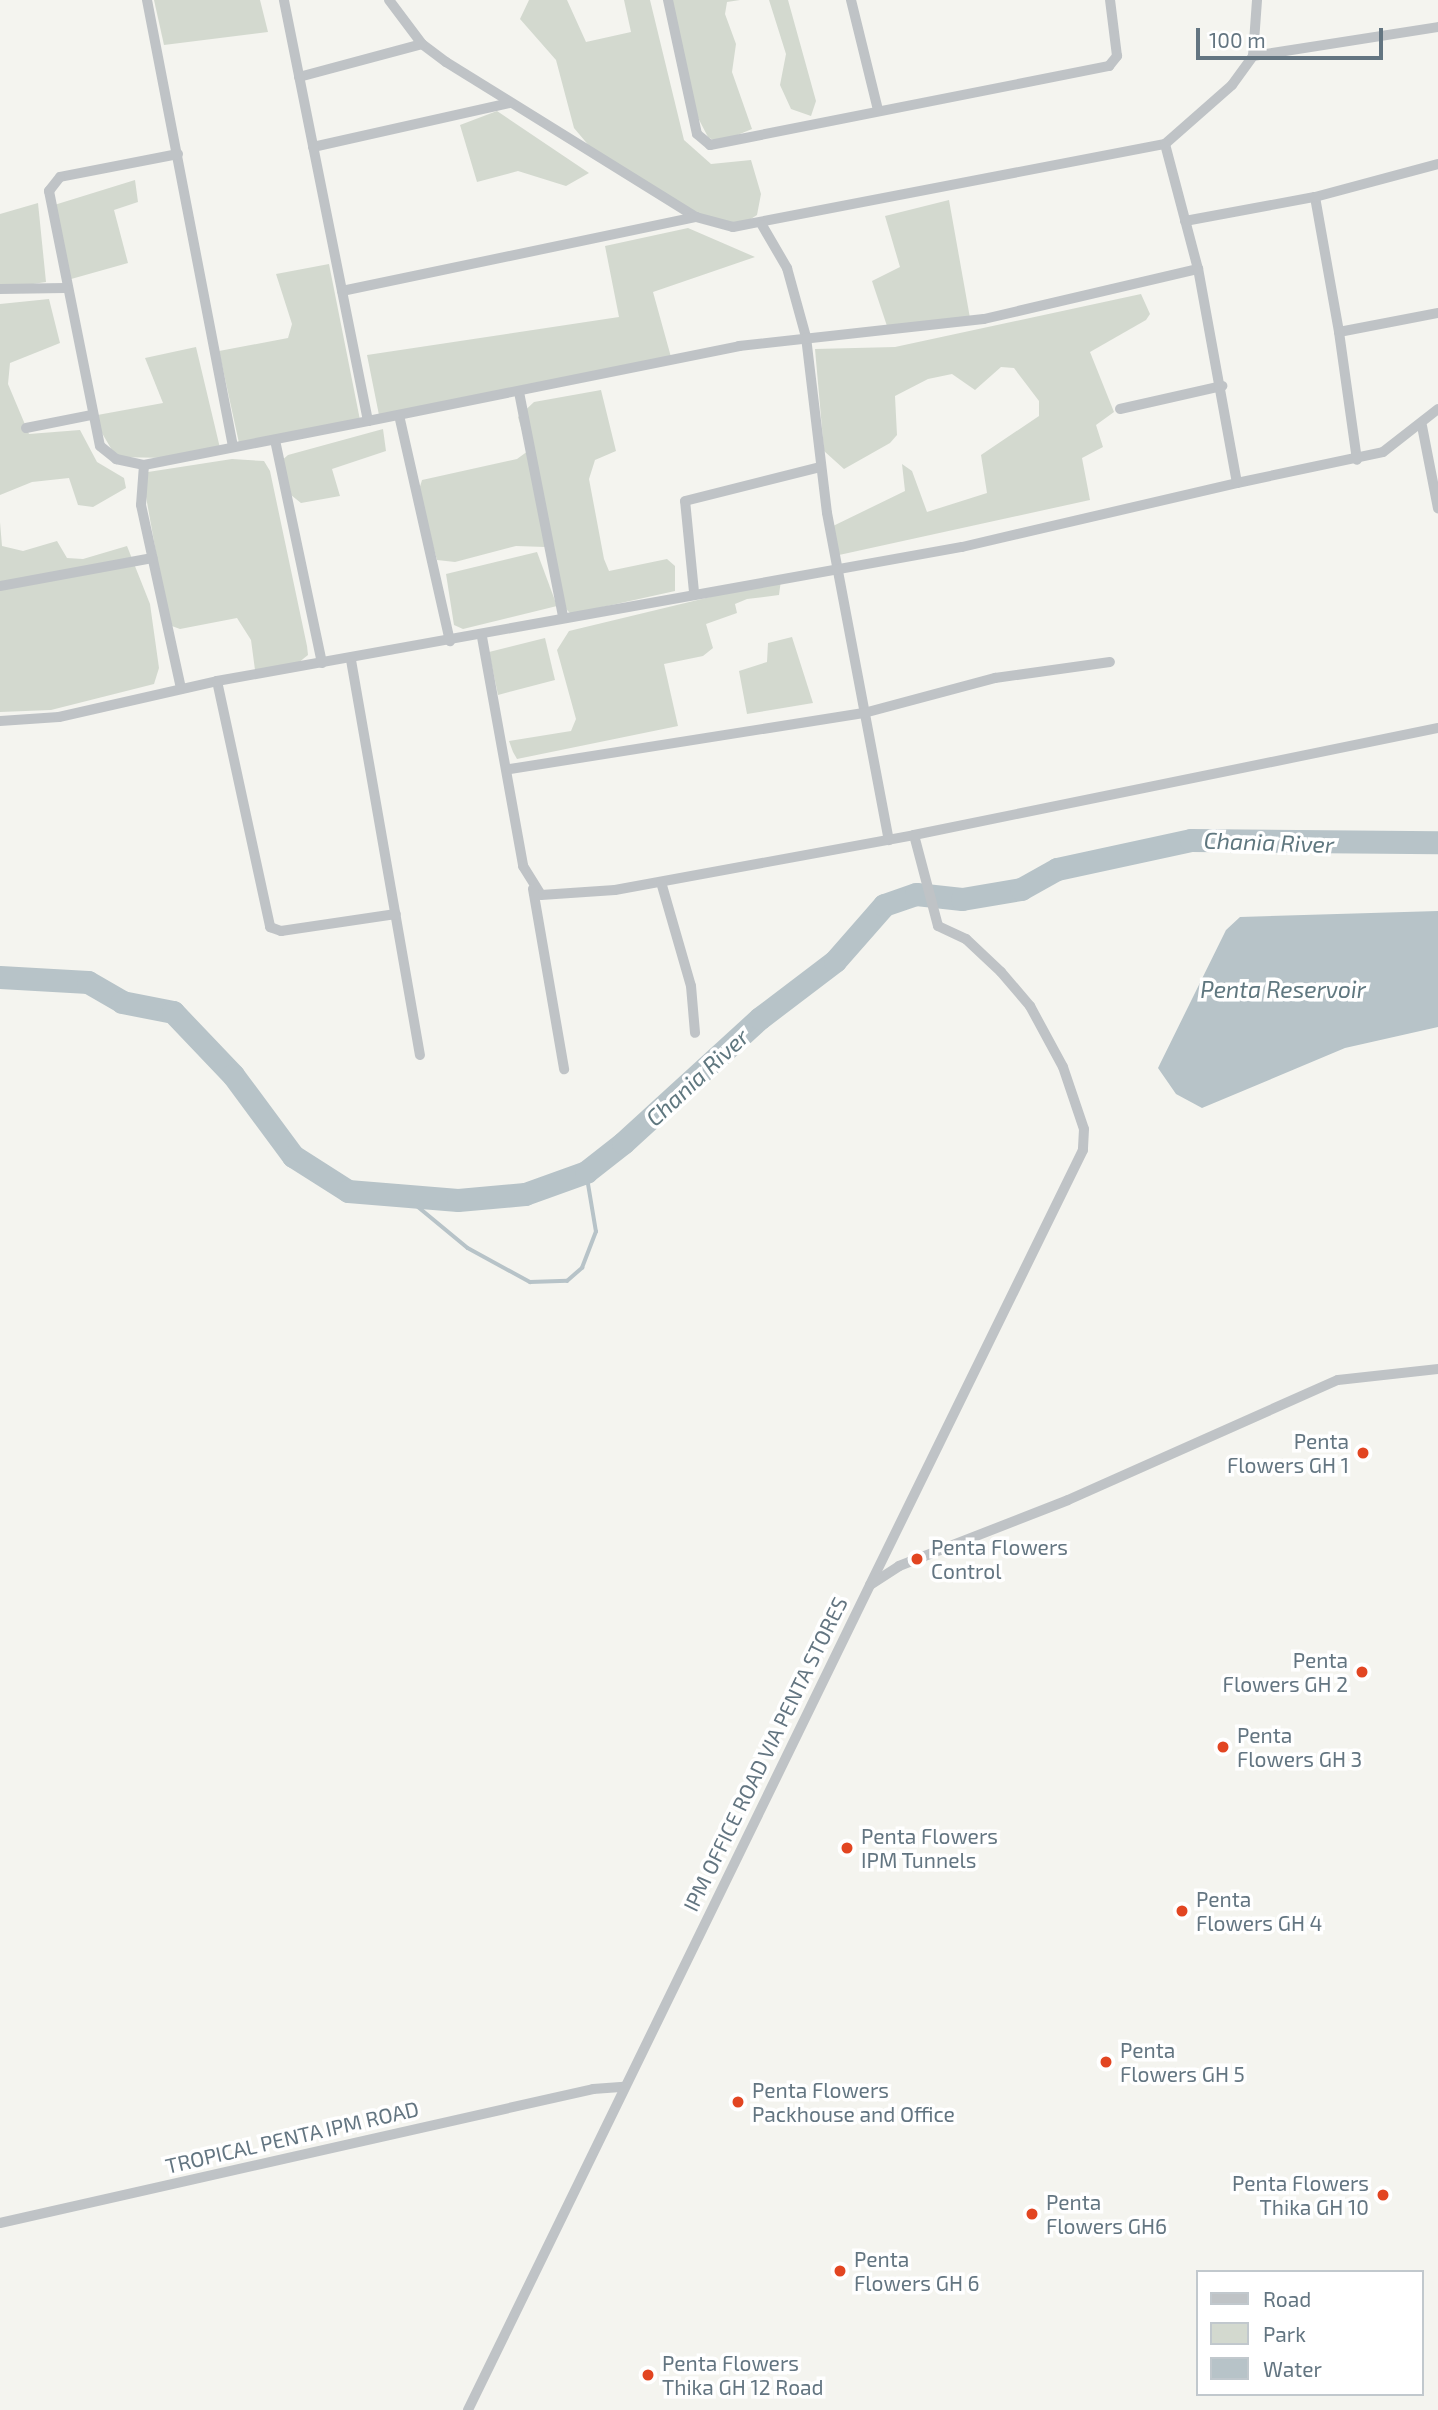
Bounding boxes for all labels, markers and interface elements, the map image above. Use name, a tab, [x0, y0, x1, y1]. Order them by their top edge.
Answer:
scale bar	[1200, 14, 1387, 58]
text: 100 m	[1209, 27, 1266, 52]
water label: Chania River	[1203, 826, 1335, 858]
water label: Penta Reservoir	[1200, 975, 1366, 1003]
water label: Chania River	[640, 1022, 754, 1132]
place label: Penta Flowers GH 1	[1227, 1428, 1349, 1478]
marker: Penta Flowers GH 1	[1355, 1445, 1371, 1461]
place label: Penta Flowers Control	[931, 1534, 1068, 1584]
marker: Penta Flowers Control	[909, 1551, 925, 1567]
street label: IPM OFFICE ROAD VIA PENTA STORES	[677, 1592, 853, 1916]
place label: Penta Flowers GH 2	[1223, 1647, 1348, 1697]
marker: Penta Flowers GH 2	[1354, 1664, 1370, 1680]
place label: Penta Flowers GH 3	[1237, 1722, 1362, 1772]
marker: Penta Flowers GH 3	[1215, 1739, 1231, 1755]
place label: Penta Flowers IPM Tunnels	[861, 1823, 998, 1873]
marker: Penta Flowers IPM Tunnels	[839, 1840, 855, 1856]
place label: Penta Flowers GH 4	[1196, 1886, 1323, 1936]
marker: Penta Flowers GH 4	[1174, 1903, 1190, 1919]
place label: Penta Flowers GH 5	[1120, 2037, 1245, 2087]
marker: Penta Flowers GH 5	[1098, 2054, 1114, 2070]
place label: Penta Flowers Packhouse and Office	[752, 2077, 955, 2127]
marker: Penta Flowers Packhouse and Office	[730, 2094, 746, 2110]
street label: TROPICAL PENTA IPM ROAD	[162, 2095, 422, 2179]
place label: Penta Flowers Thika GH 10	[1232, 2170, 1369, 2220]
marker: Penta Flowers Thika GH 10	[1375, 2187, 1391, 2203]
place label: Penta Flowers GH6	[1046, 2189, 1167, 2239]
marker: Penta Flowers GH6	[1024, 2206, 1040, 2222]
place label: Penta Flowers GH 6	[854, 2246, 980, 2296]
marker: Penta Flowers GH 6	[832, 2263, 848, 2279]
legend	[1196, 2270, 1424, 2396]
text: Road	[1263, 2286, 1311, 2311]
text: Park	[1263, 2321, 1306, 2346]
place label: Penta Flowers Thika GH 12 Road	[662, 2350, 824, 2400]
text: Water	[1263, 2356, 1322, 2381]
marker: Penta Flowers Thika GH 12 Road	[640, 2367, 656, 2383]

